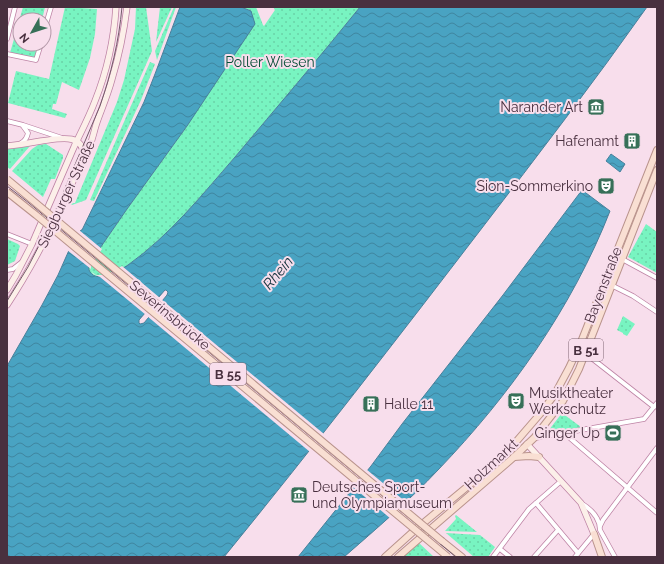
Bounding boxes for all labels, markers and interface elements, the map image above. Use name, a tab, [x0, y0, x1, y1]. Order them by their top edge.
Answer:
north arrow	[12, 12, 52, 52]
text: N	[17, 31, 32, 45]
park label: Poller Wiesen	[225, 54, 315, 70]
museum icon: Narander Art	[586, 97, 606, 117]
place label: Narander Art	[500, 99, 583, 115]
building icon: Hafenamt	[622, 131, 642, 151]
place label: Hafenamt	[555, 133, 619, 149]
street label: Siegburger Straße	[34, 138, 98, 250]
theatre icon: Sion-Sommerkino	[596, 176, 616, 196]
place label: Sion-Sommerkino	[476, 178, 593, 194]
street label: Bayenstraße	[581, 245, 625, 325]
water label: Rhein	[259, 253, 297, 293]
street label: Severinsbrücke	[127, 277, 213, 353]
road number: B 51	[569, 339, 603, 361]
road number: B 55	[210, 363, 246, 385]
place label: Musiktheater Werkschutz	[529, 385, 613, 417]
theatre icon: Musiktheater Werkschutz	[506, 391, 526, 411]
building icon: Halle 11	[361, 394, 381, 414]
place label: Halle 11	[384, 396, 433, 412]
sports icon: Ginger Up	[603, 423, 623, 443]
place label: Ginger Up	[535, 425, 600, 441]
street label: Holzmarkt	[461, 435, 521, 493]
place label: Deutsches Sport- und Olympiamuseum	[312, 479, 452, 511]
museum icon: Deutsches Sport- und Olympiamuseum	[289, 485, 309, 505]

